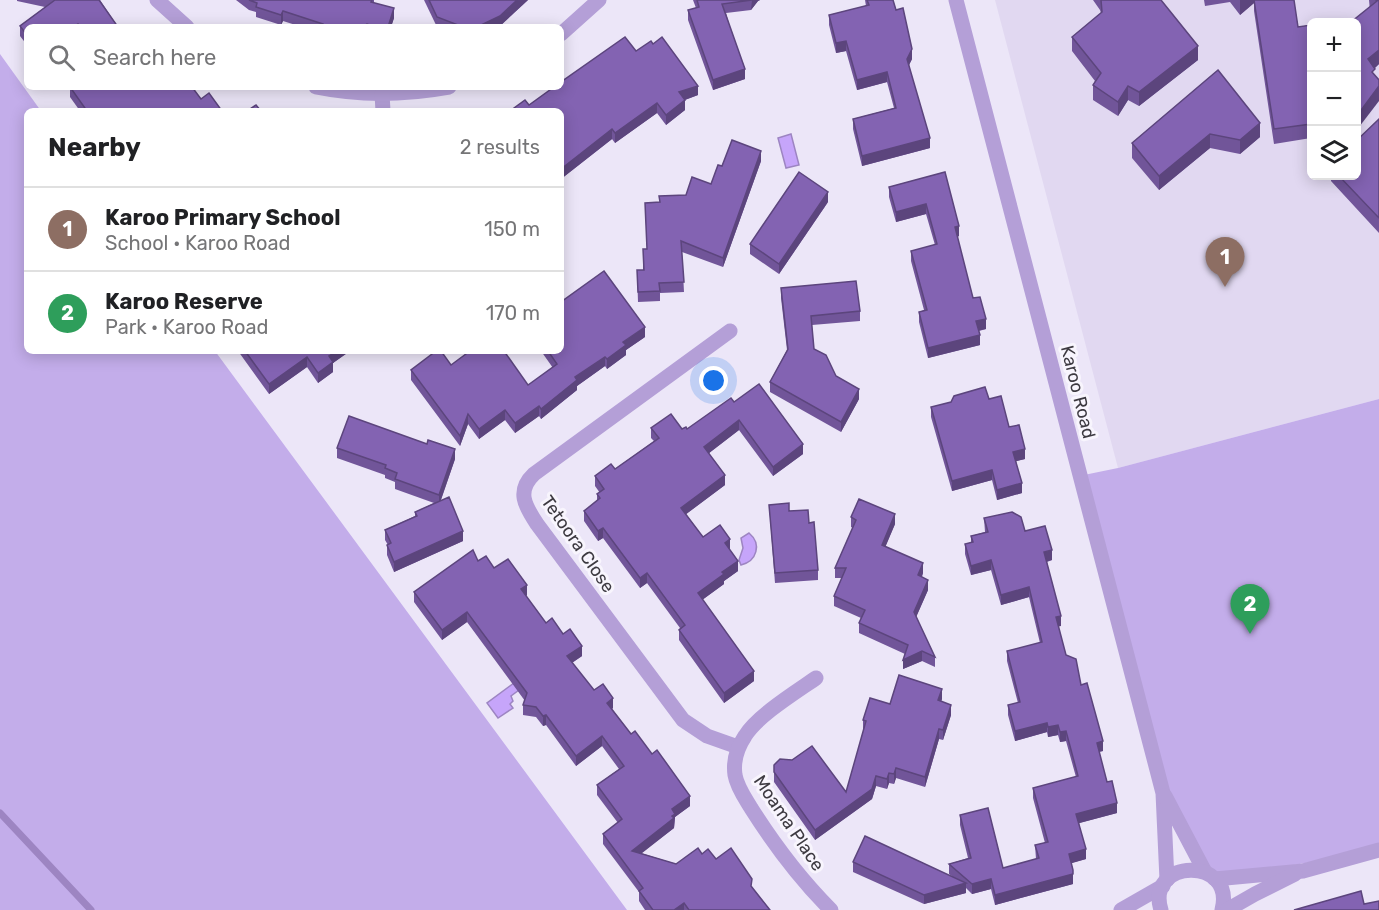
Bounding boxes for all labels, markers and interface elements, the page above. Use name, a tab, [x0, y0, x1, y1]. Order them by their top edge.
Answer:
map controls	[1307, 18, 1361, 180]
button: +	[1307, 18, 1361, 72]
search box	[24, 24, 564, 90]
icon: search	[45, 41, 78, 74]
text: Search here	[93, 44, 216, 71]
button: −	[1307, 72, 1361, 126]
button: layers	[1307, 126, 1361, 180]
text: Nearby	[48, 132, 141, 163]
text: 2 results	[460, 135, 540, 159]
text: Karoo Primary School	[105, 204, 340, 231]
text: 1	[63, 217, 72, 241]
text: 150 m	[484, 217, 540, 241]
text: School · Karoo Road	[105, 231, 290, 255]
pin: 1	[1206, 238, 1244, 287]
text: Karoo Reserve	[105, 288, 263, 315]
text: 2	[61, 301, 74, 325]
text: 170 m	[486, 301, 540, 325]
text: Park · Karoo Road	[105, 315, 268, 339]
street label: Karoo Road	[1056, 343, 1100, 441]
your location	[699, 366, 728, 395]
street label: Tetoora Close	[536, 491, 620, 597]
pin: 2	[1230, 584, 1270, 634]
street label: Moama Place	[749, 771, 829, 875]

